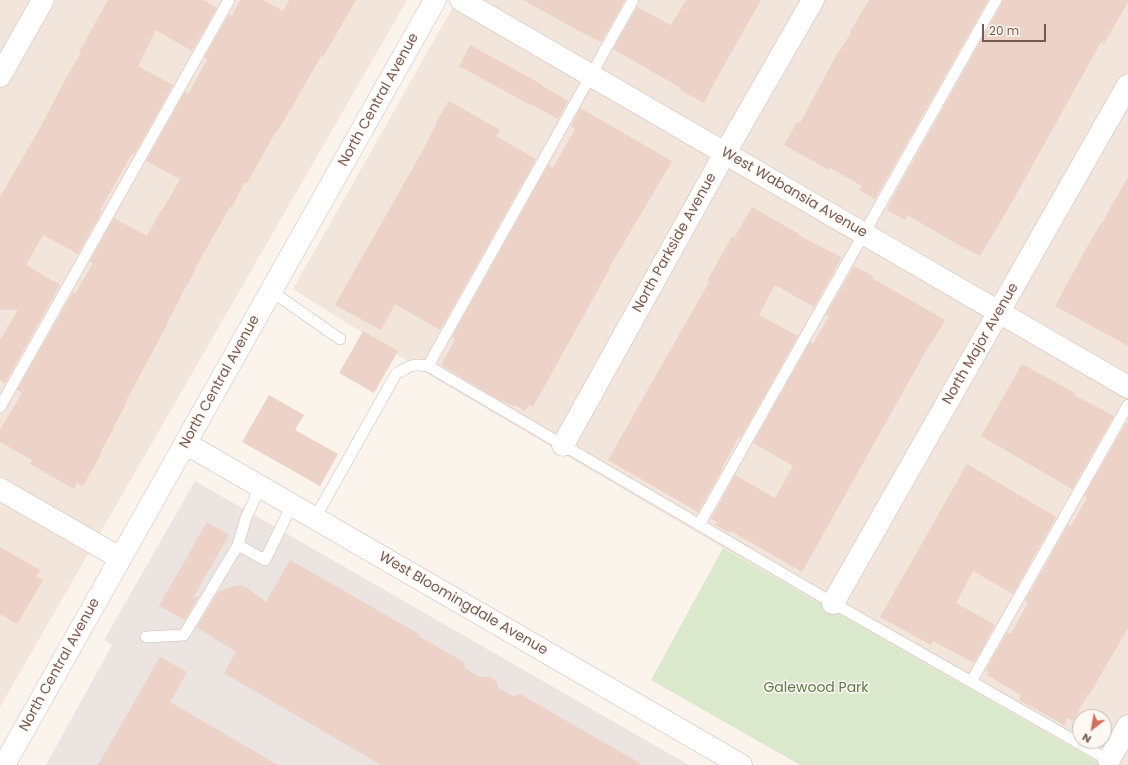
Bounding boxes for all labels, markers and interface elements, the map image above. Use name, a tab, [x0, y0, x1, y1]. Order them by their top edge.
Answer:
scale bar	[984, 16, 1048, 42]
text: 20 m	[989, 22, 1019, 39]
street label: North Central Avenue	[335, 30, 423, 170]
street label: West Wabansia Avenue	[718, 144, 870, 242]
street label: North Parkside Avenue	[630, 170, 720, 316]
street label: North Major Avenue	[939, 280, 1023, 408]
street label: North Central Avenue	[176, 312, 264, 452]
street label: West Bloomingdale Avenue	[376, 549, 550, 659]
street label: North Central Avenue	[16, 595, 104, 735]
park label: Galewood Park	[763, 680, 869, 696]
north arrow	[1072, 709, 1112, 749]
text: N	[1079, 729, 1094, 747]

